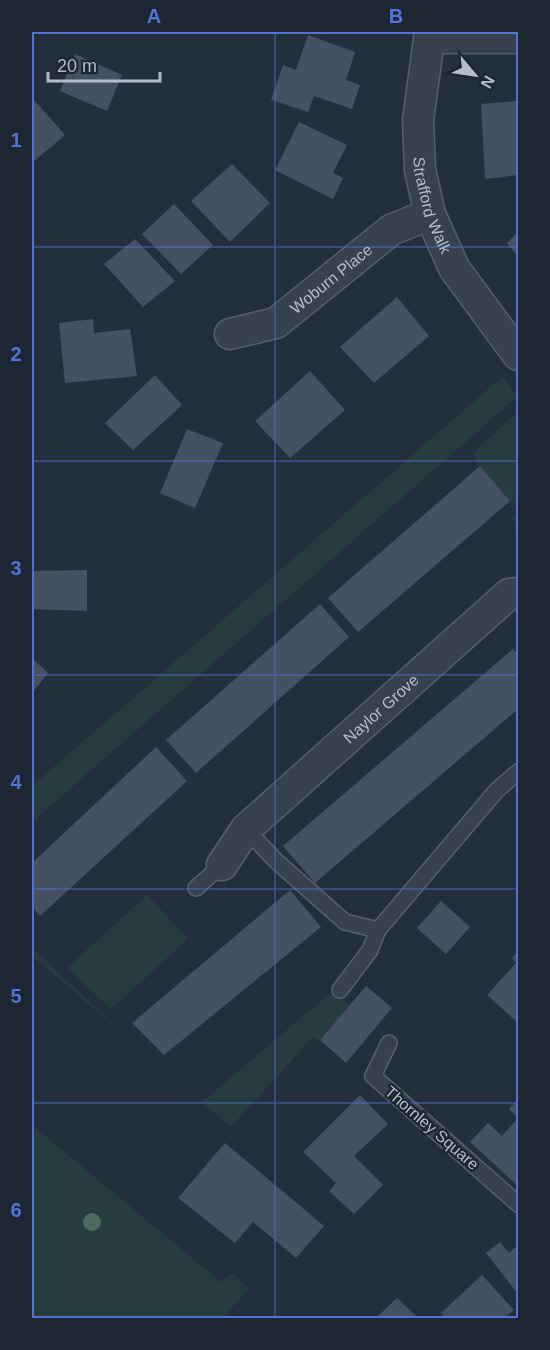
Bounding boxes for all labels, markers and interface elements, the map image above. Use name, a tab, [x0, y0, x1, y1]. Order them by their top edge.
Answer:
text: A	[147, 5, 161, 27]
text: B	[389, 5, 403, 27]
scale bar	[48, 45, 160, 83]
north arrow	[445, 45, 505, 105]
text: 20 m	[57, 56, 97, 76]
text: N	[477, 73, 498, 91]
text: 1	[10, 129, 22, 151]
street label: Strafford Walk	[411, 157, 455, 257]
street label: Woburn Place	[287, 240, 375, 317]
text: 2	[10, 343, 22, 365]
text: 3	[10, 557, 22, 579]
street label: Naylor Grove	[340, 671, 422, 746]
text: 4	[10, 771, 22, 793]
text: 5	[10, 985, 22, 1007]
street label: Thornley Square	[382, 1083, 482, 1173]
text: 6	[10, 1199, 22, 1221]

